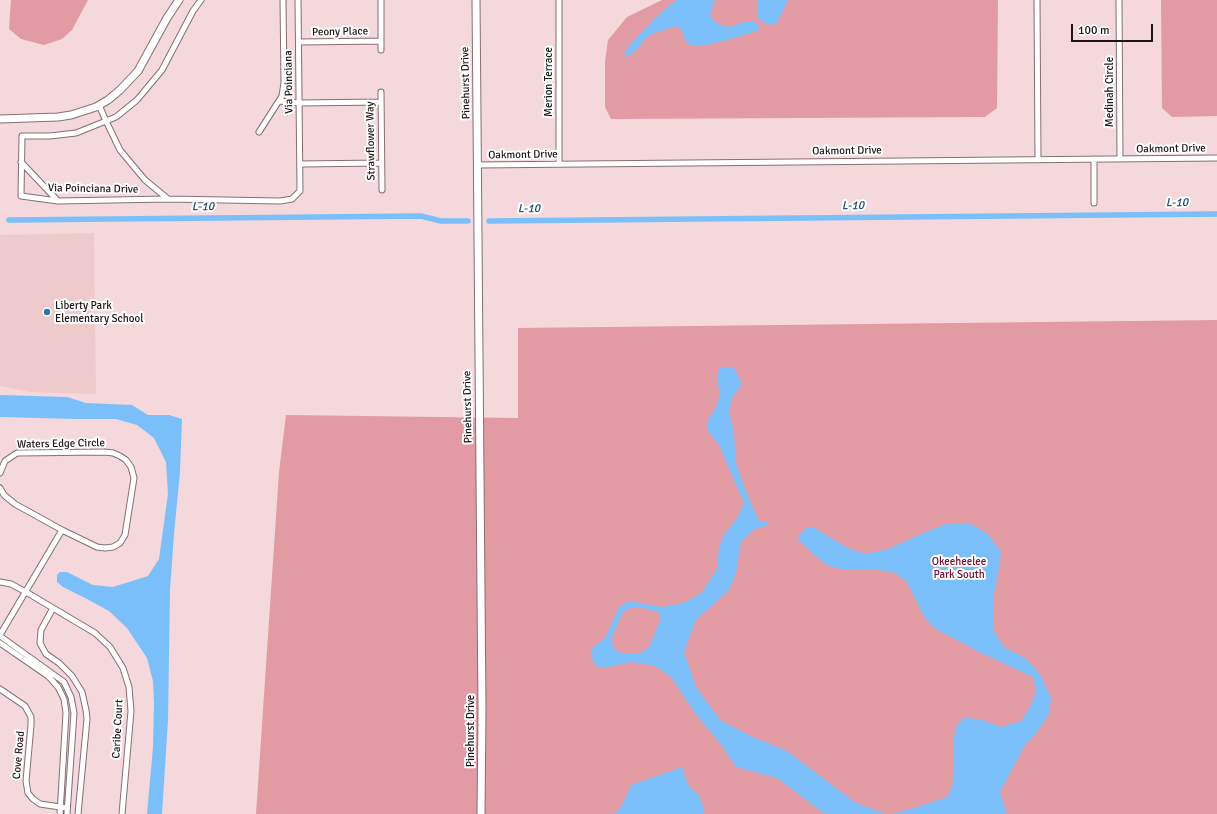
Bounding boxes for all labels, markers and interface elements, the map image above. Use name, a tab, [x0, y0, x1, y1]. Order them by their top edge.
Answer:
scale bar	[1073, 16, 1155, 42]
text: 100 m	[1078, 23, 1110, 38]
street label: Peony Place	[312, 25, 368, 39]
street label: Pinehurst Drive	[459, 47, 473, 119]
street label: Merion Terrace	[542, 47, 556, 117]
street label: Via Poinciana	[282, 50, 296, 114]
street label: Medinah Circle	[1103, 57, 1117, 127]
street label: Strawflower Way	[364, 101, 378, 181]
street label: Oakmont Drive	[1136, 142, 1206, 156]
street label: Oakmont Drive	[812, 144, 882, 158]
street label: Oakmont Drive	[488, 148, 558, 162]
street label: Via Poinciana Drive	[48, 182, 138, 196]
water label: L-10	[1166, 196, 1188, 210]
water label: L-10	[842, 199, 864, 213]
water label: L-10	[192, 200, 214, 214]
water label: L-10	[518, 202, 540, 216]
place label: Liberty Park Elementary School	[55, 299, 143, 325]
marker: Liberty Park Elementary School	[42, 307, 52, 317]
street label: Pinehurst Drive	[461, 371, 475, 443]
street label: Waters Edge Circle	[17, 437, 105, 451]
park label: Okeeheelee Park South	[932, 555, 986, 581]
street label: Pinehurst Drive	[464, 695, 478, 767]
street label: Caribe Court	[110, 699, 126, 759]
street label: Cove Road	[10, 730, 28, 780]

